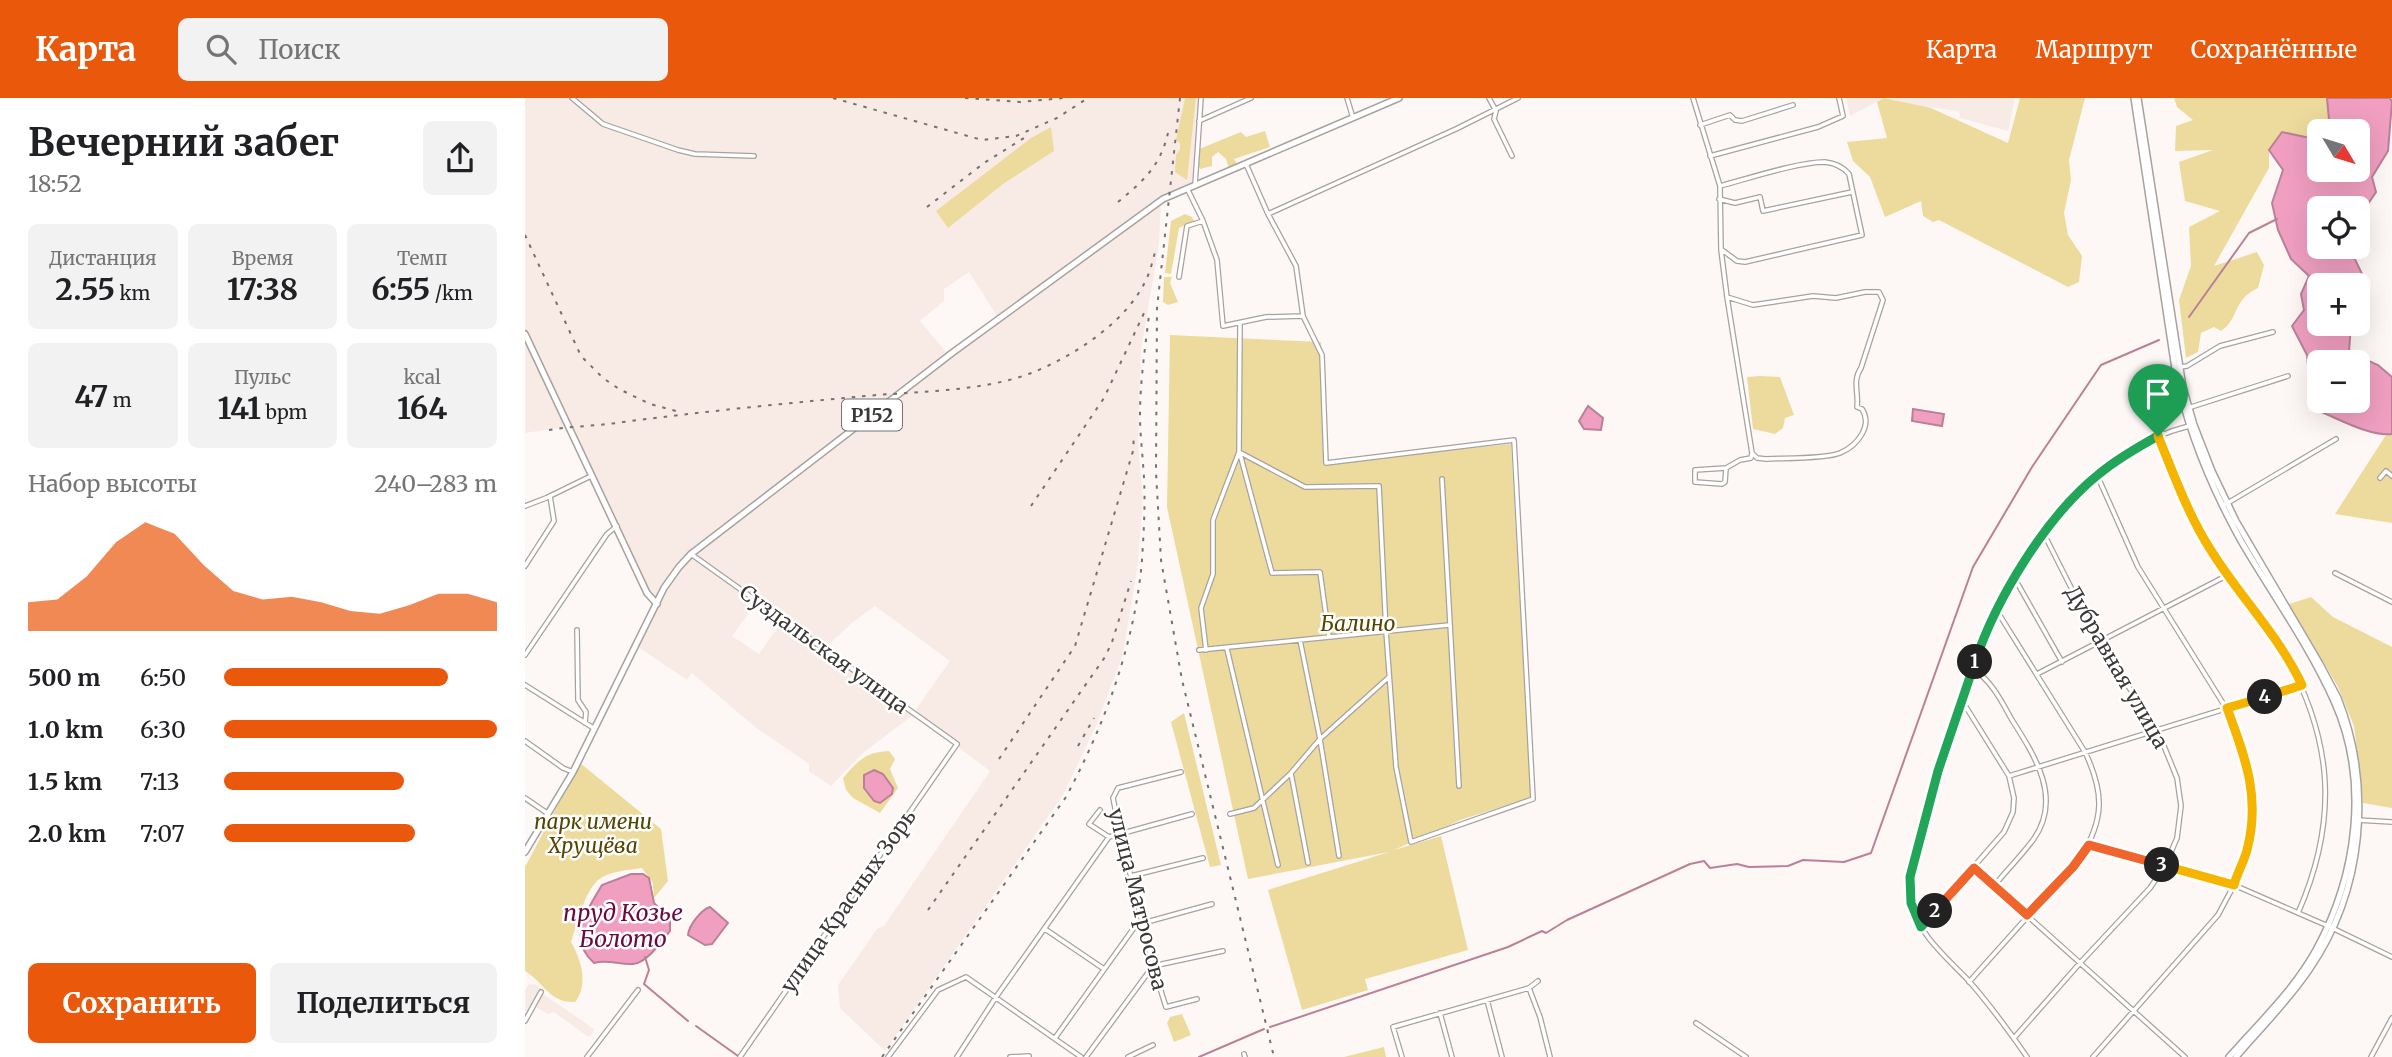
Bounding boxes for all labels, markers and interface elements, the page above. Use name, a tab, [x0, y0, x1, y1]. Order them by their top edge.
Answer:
search box	[178, 18, 668, 81]
text: Карта	[35, 29, 136, 70]
icon: search	[202, 30, 240, 68]
text: Поиск	[258, 33, 341, 66]
text: Карта	[1926, 34, 1997, 65]
text: Маршрут	[2035, 34, 2153, 65]
text: Сохранённые	[2191, 34, 2357, 65]
text: Вечерний забег	[28, 119, 339, 166]
north arrow	[2307, 119, 2369, 182]
map controls	[2307, 119, 2370, 413]
button: share	[423, 121, 497, 195]
text: 18:52	[28, 169, 82, 198]
button: locate	[2307, 196, 2370, 259]
text: Дистанция	[49, 246, 157, 270]
text: Время	[232, 246, 293, 270]
text: Темп	[397, 246, 447, 270]
text: 2.55	[55, 270, 115, 308]
text: 17:38	[227, 270, 298, 308]
text: 6:55	[371, 270, 430, 308]
button: +	[2307, 273, 2370, 336]
text: km	[115, 281, 150, 305]
text: /km	[430, 281, 473, 305]
button: −	[2307, 350, 2370, 413]
pin	[2128, 364, 2188, 436]
text: Пульс	[234, 365, 291, 389]
text: kcal	[403, 365, 441, 389]
icon: arrive	[2139, 375, 2177, 413]
text: 47	[74, 377, 108, 415]
text: m	[108, 388, 132, 412]
text: 141	[218, 389, 261, 427]
text: 164	[397, 389, 447, 427]
text: bpm	[261, 400, 307, 424]
road number: Р152	[842, 400, 902, 430]
text: Набор высоты	[28, 469, 197, 498]
text: 240–283 m	[374, 469, 497, 498]
street label: Суздальская улица	[734, 579, 914, 719]
street label: Дубравная улица	[2059, 581, 2175, 753]
park label: Балино	[1321, 610, 1395, 637]
pin: 1	[1957, 644, 1993, 680]
text: 1	[1970, 649, 1979, 673]
text: 500 m	[28, 663, 100, 692]
text: 6:50	[140, 663, 186, 692]
pin: 4	[2247, 680, 2283, 714]
text: 4	[2258, 684, 2271, 708]
text: 1.0 km	[28, 715, 103, 744]
text: 6:30	[140, 715, 186, 744]
text: 1.5 km	[28, 767, 102, 796]
text: 7:13	[140, 767, 180, 796]
street label: улица Красных Зорь	[774, 804, 922, 998]
street label: улица Матросова	[1102, 805, 1174, 993]
park label: парк имени Хрущёва	[534, 808, 652, 859]
text: 2.0 km	[28, 819, 106, 848]
text: 7:07	[140, 819, 185, 848]
pin: 3	[2145, 848, 2179, 882]
text: 3	[2156, 852, 2167, 876]
pin: 2	[1917, 894, 1953, 928]
water label: пруд Козье Болото	[563, 898, 683, 953]
text: 2	[1929, 898, 1940, 922]
button: Сохранить	[28, 963, 256, 1043]
button: Поделиться	[270, 963, 497, 1043]

